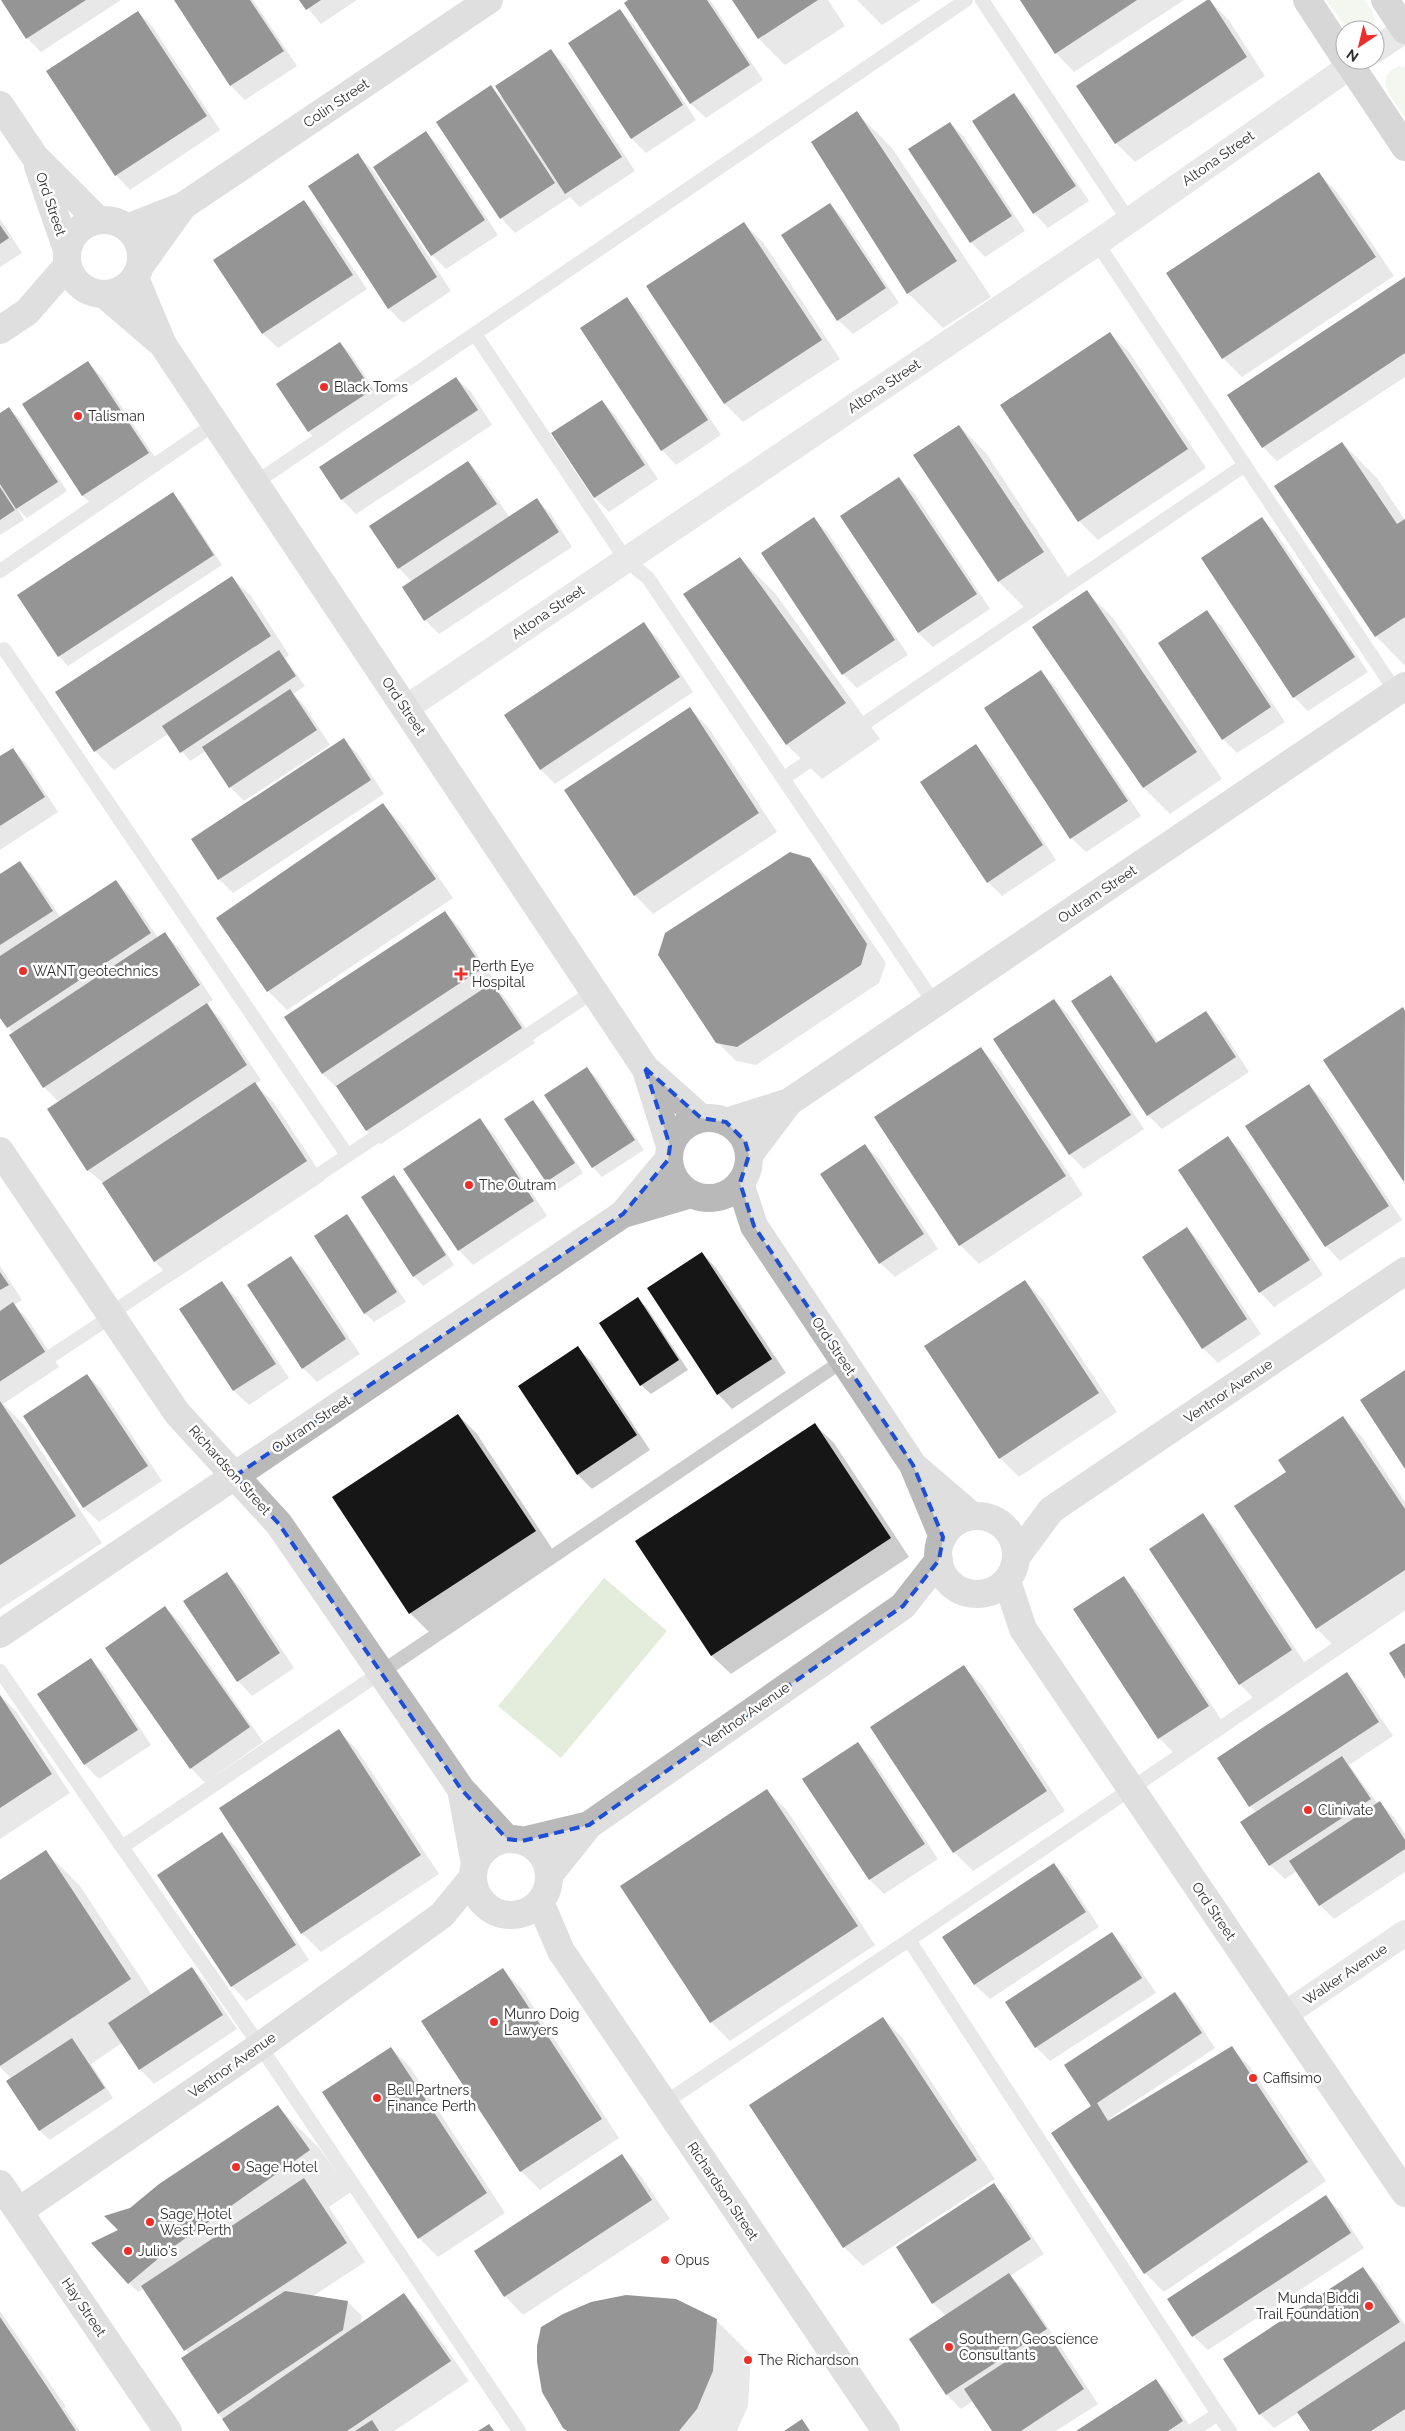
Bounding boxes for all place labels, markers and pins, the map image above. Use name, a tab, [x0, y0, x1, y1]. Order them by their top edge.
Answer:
place label: Black Toms	[334, 379, 408, 395]
marker: Black Toms	[318, 381, 330, 393]
place label: Talisman	[88, 408, 145, 424]
marker: Talisman	[72, 410, 84, 422]
place label: Perth Eye Hospital	[472, 958, 534, 990]
place label: WANT geotechnics	[33, 963, 158, 979]
marker: WANT geotechnics	[17, 965, 29, 977]
marker: Perth Eye Hospital	[454, 967, 468, 981]
place label: The Outram	[479, 1177, 556, 1193]
marker: The Outram	[463, 1179, 475, 1191]
place label: Clinivate	[1318, 1802, 1373, 1818]
marker: Clinivate	[1302, 1804, 1314, 1816]
place label: Munro Doig Lawyers	[504, 2006, 579, 2038]
marker: Munro Doig Lawyers	[488, 2016, 500, 2028]
place label: Caffisimo	[1263, 2070, 1321, 2086]
marker: Caffisimo	[1247, 2072, 1259, 2084]
place label: Bell Partners Finance Perth	[387, 2082, 476, 2114]
marker: Bell Partners Finance Perth	[371, 2092, 383, 2104]
place label: Sage Hotel	[246, 2159, 318, 2175]
marker: Sage Hotel	[230, 2161, 242, 2173]
place label: Sage Hotel West Perth	[160, 2206, 232, 2238]
marker: Sage Hotel West Perth	[144, 2216, 156, 2228]
place label: Julio's	[138, 2243, 178, 2259]
marker: Julio's	[122, 2245, 134, 2257]
place label: Opus	[675, 2252, 709, 2268]
marker: Opus	[659, 2254, 671, 2266]
place label: Munda Biddi Trail Foundation	[1256, 2290, 1359, 2322]
marker: Munda Biddi Trail Foundation	[1363, 2300, 1375, 2312]
place label: Southern Geoscience Consultants	[959, 2331, 1098, 2363]
marker: Southern Geoscience Consultants	[943, 2341, 955, 2353]
place label: The Richardson	[758, 2352, 859, 2368]
marker: The Richardson	[742, 2354, 754, 2366]

